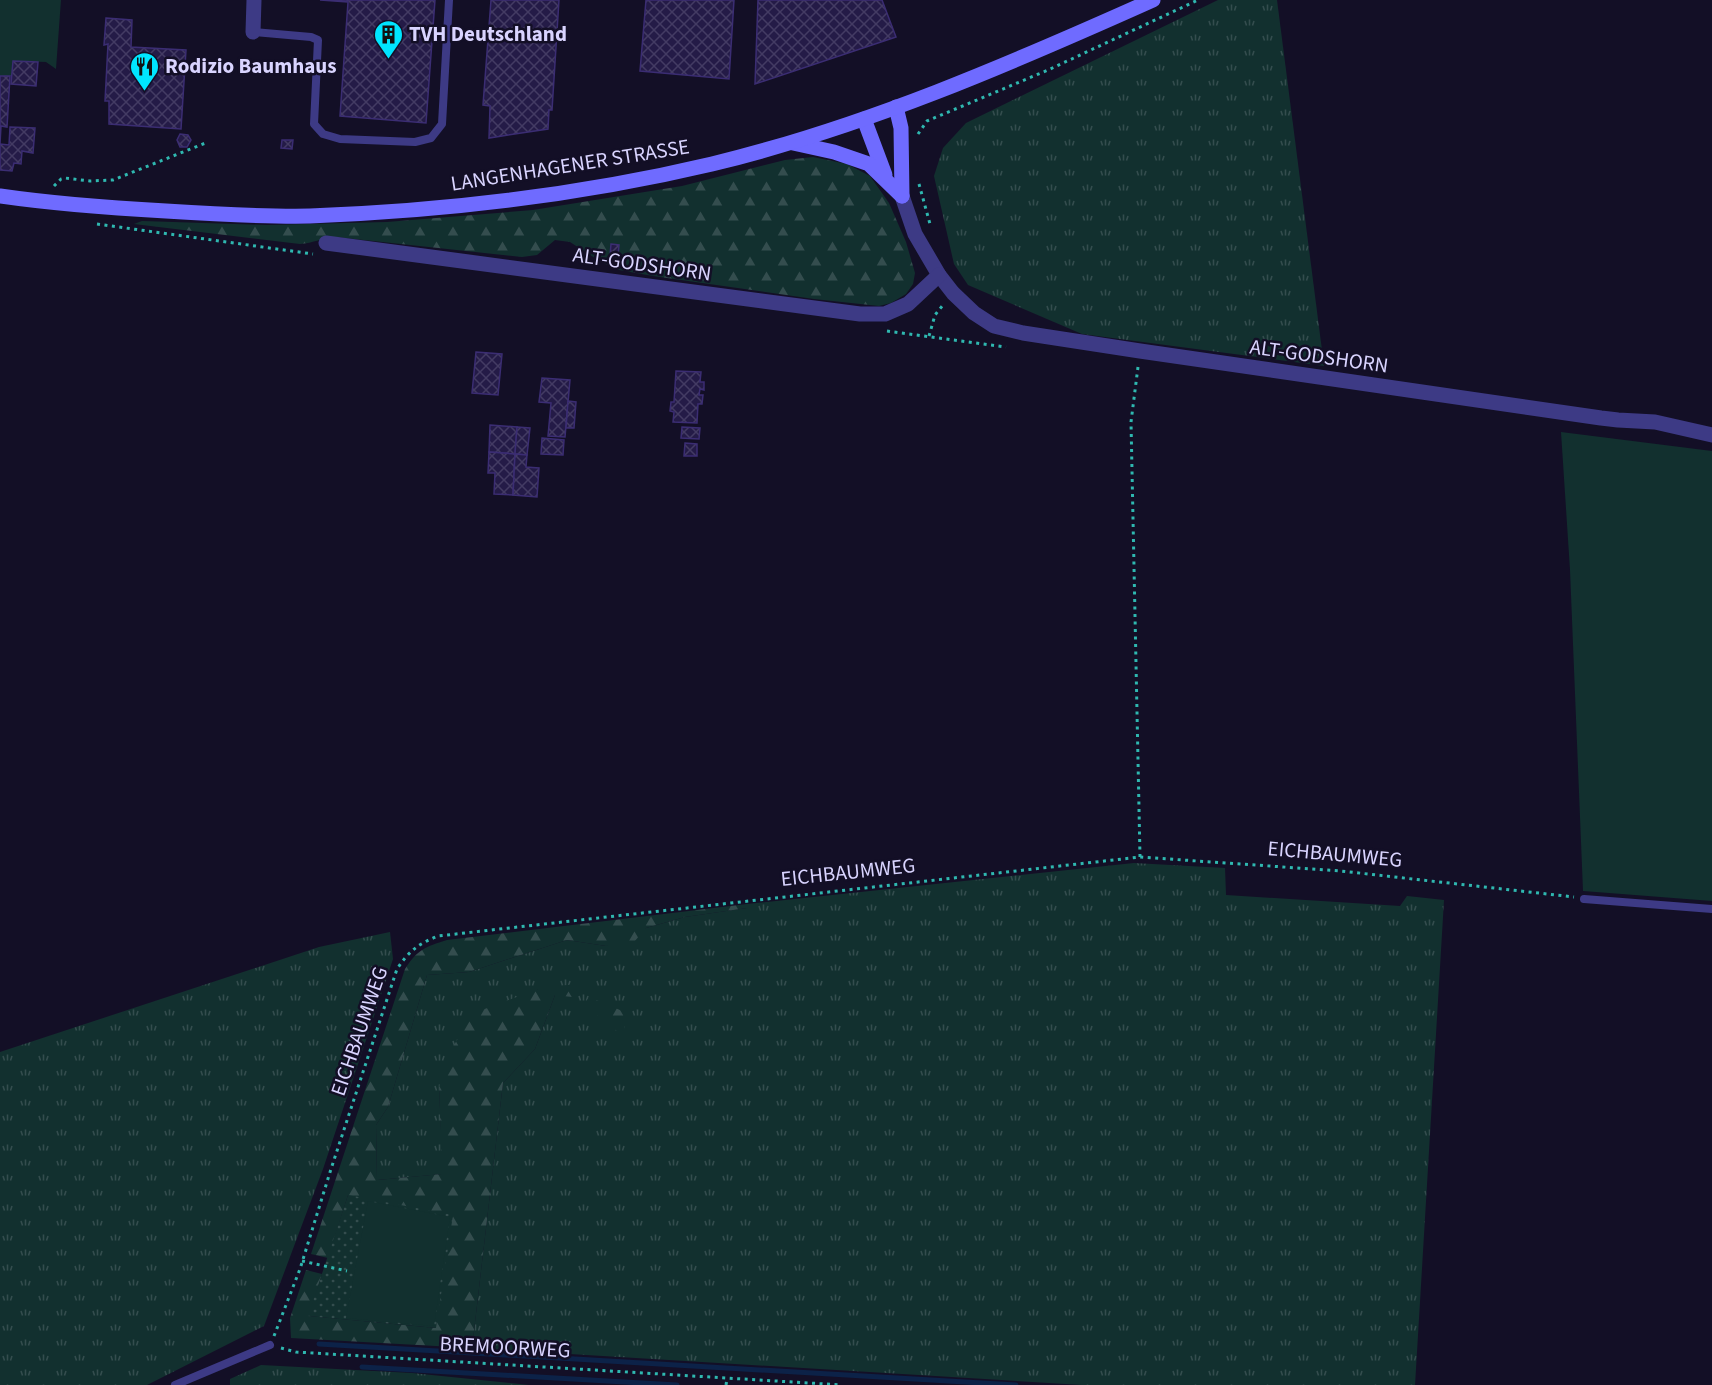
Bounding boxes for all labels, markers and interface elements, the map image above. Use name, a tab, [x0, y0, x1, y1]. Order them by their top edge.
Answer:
building icon: TVH Deutschland	[372, 18, 404, 60]
place label: TVH Deutschland	[409, 19, 567, 49]
restaurant icon: Rodizio Baumhaus	[128, 50, 160, 92]
place label: Rodizio Baumhaus	[165, 51, 336, 81]
street label: LANGENHAGENER STRASSE	[449, 131, 691, 199]
street label: ALT-GODSHORN	[571, 239, 713, 289]
street label: ALT-GODSHORN	[1248, 331, 1390, 381]
street label: EICHBAUMWEG	[1266, 833, 1404, 875]
street label: EICHBAUMWEG	[779, 850, 917, 894]
street label: EICHBAUMWEG	[323, 962, 395, 1100]
street label: BREMOORWEG	[439, 1329, 571, 1365]

